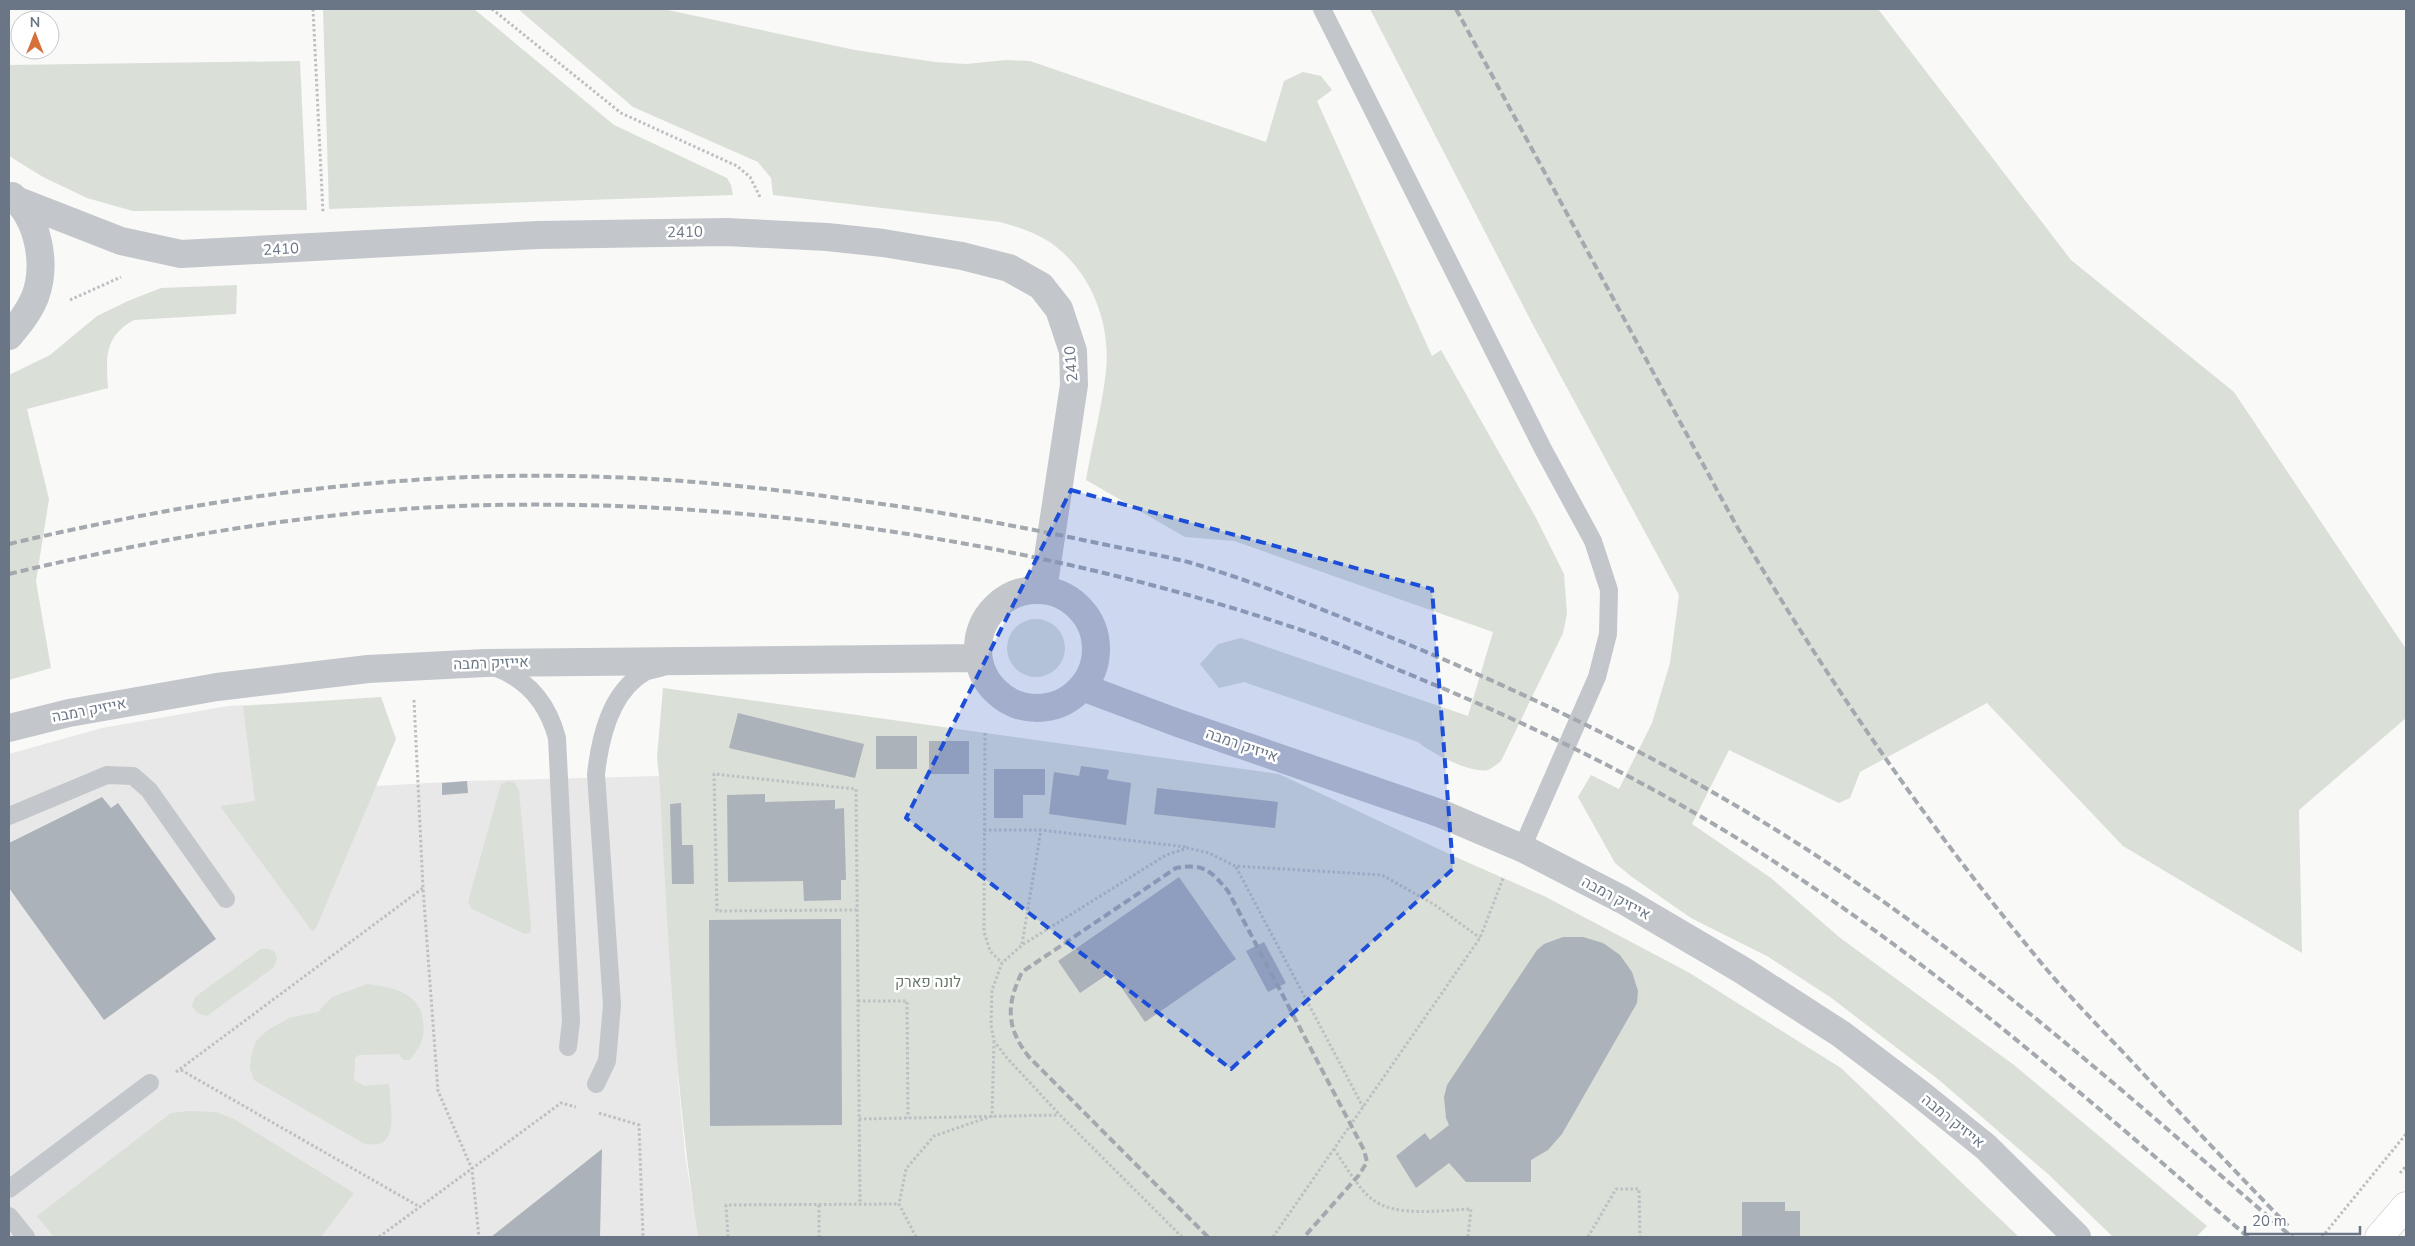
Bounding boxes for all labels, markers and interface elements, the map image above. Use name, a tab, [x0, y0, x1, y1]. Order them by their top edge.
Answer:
north arrow	[10, 10, 60, 60]
text: N	[30, 13, 40, 32]
street label: 2410	[667, 222, 703, 242]
street label: 2410	[262, 238, 300, 260]
street label: 2410	[1059, 345, 1083, 383]
street label: אייזיק רמבה	[453, 652, 529, 674]
street label: אייזיק רמבה	[50, 693, 128, 727]
street label: אייזיק רמבה	[1203, 723, 1281, 767]
street label: אייזיק רמבה	[1578, 871, 1654, 925]
park label: לונה פארק	[895, 972, 961, 992]
street label: אייזיק רמבה	[1917, 1090, 1989, 1152]
scale bar	[2245, 1204, 2360, 1236]
text: 20 m	[2252, 1211, 2287, 1231]

